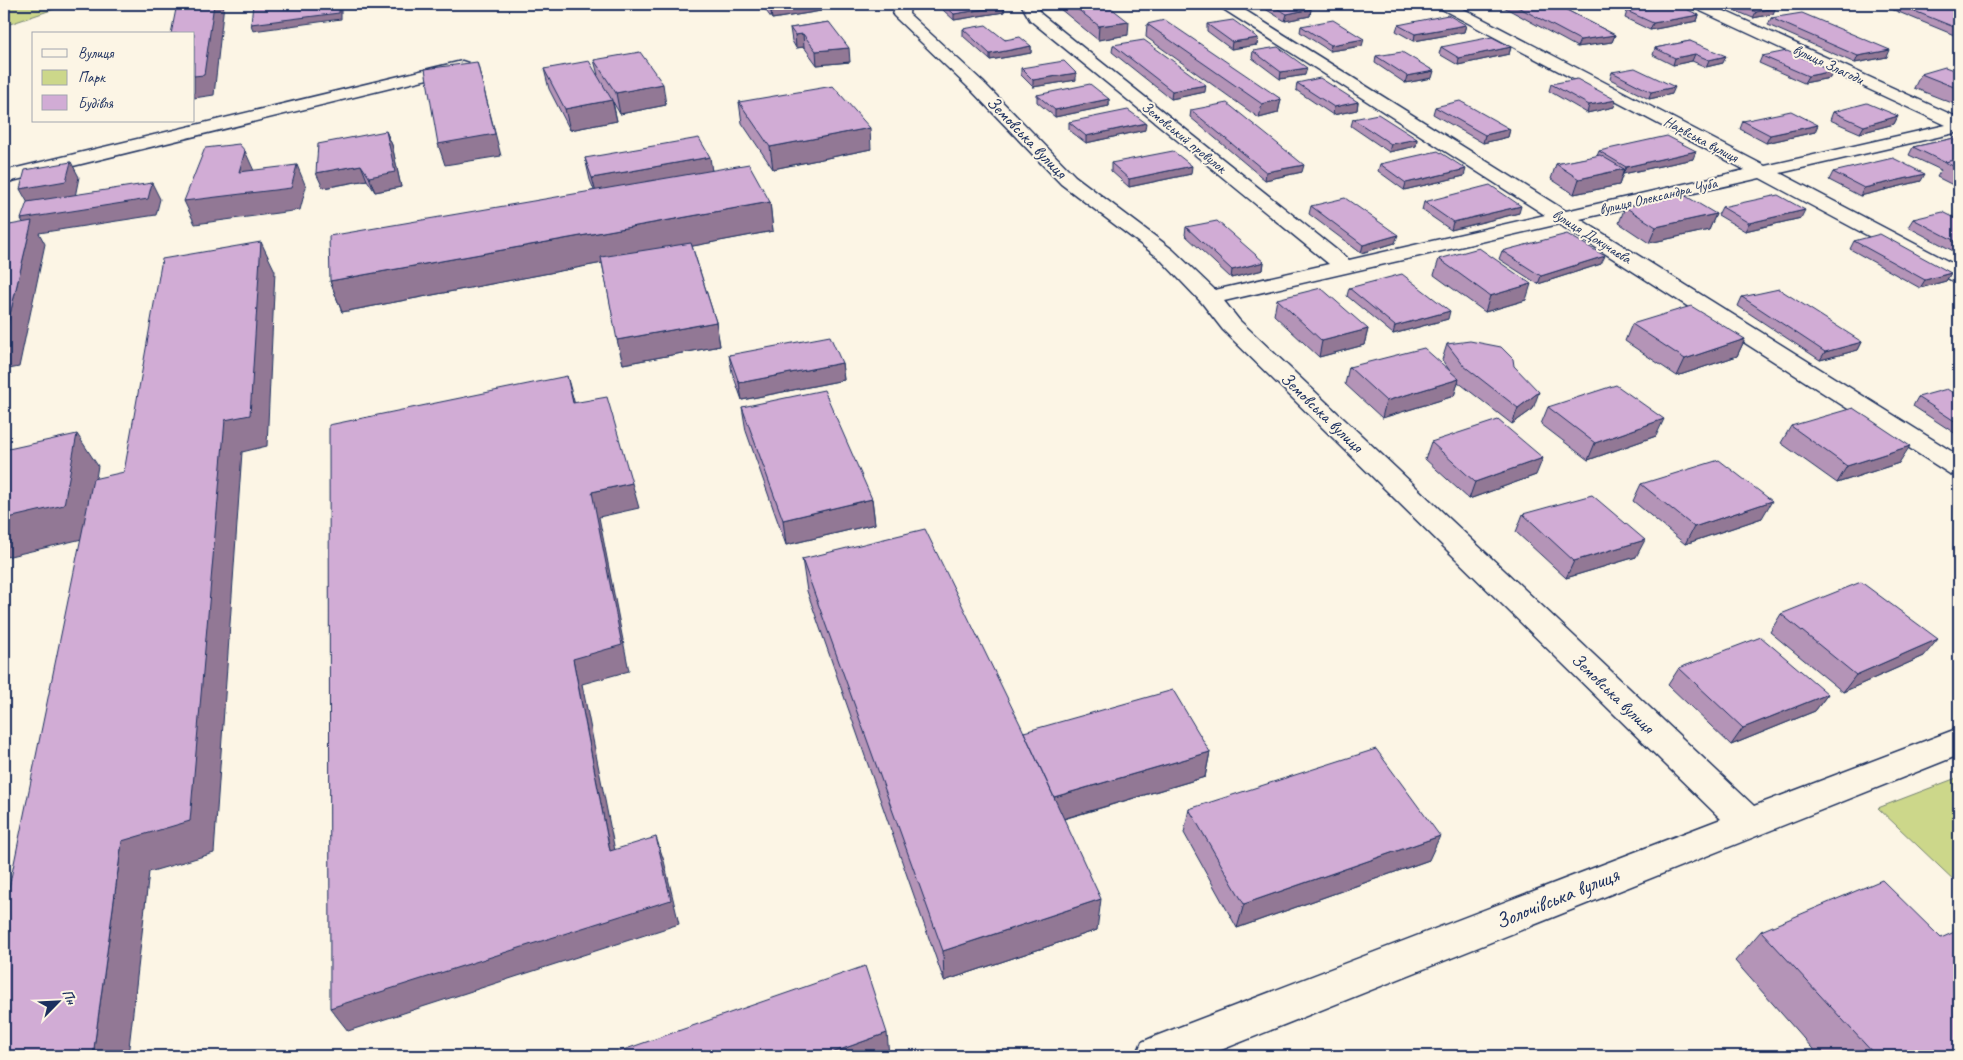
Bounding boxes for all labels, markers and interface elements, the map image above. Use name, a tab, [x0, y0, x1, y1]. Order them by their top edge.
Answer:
legend	[32, 32, 195, 122]
street label: вулиця Злагоди	[1790, 40, 1867, 90]
text: Вулиця	[78, 44, 115, 63]
text: Парк	[78, 68, 106, 87]
street label: Земовська вулиця	[982, 91, 1073, 184]
text: Будівля	[78, 94, 113, 113]
street label: Земовський провулок	[1137, 97, 1231, 178]
street label: Нарвська вулиця	[1660, 112, 1742, 168]
street label: вулиця Олександра Чуба	[1597, 173, 1720, 219]
street label: вулиця Докучаєва	[1549, 205, 1636, 269]
street label: Земовська вулиця	[1276, 367, 1369, 458]
street label: Земовська вулиця	[1567, 648, 1660, 739]
street label: Золочівська вулиця	[1492, 861, 1624, 935]
north arrow	[32, 978, 82, 1028]
text: Пн	[59, 987, 80, 1008]

